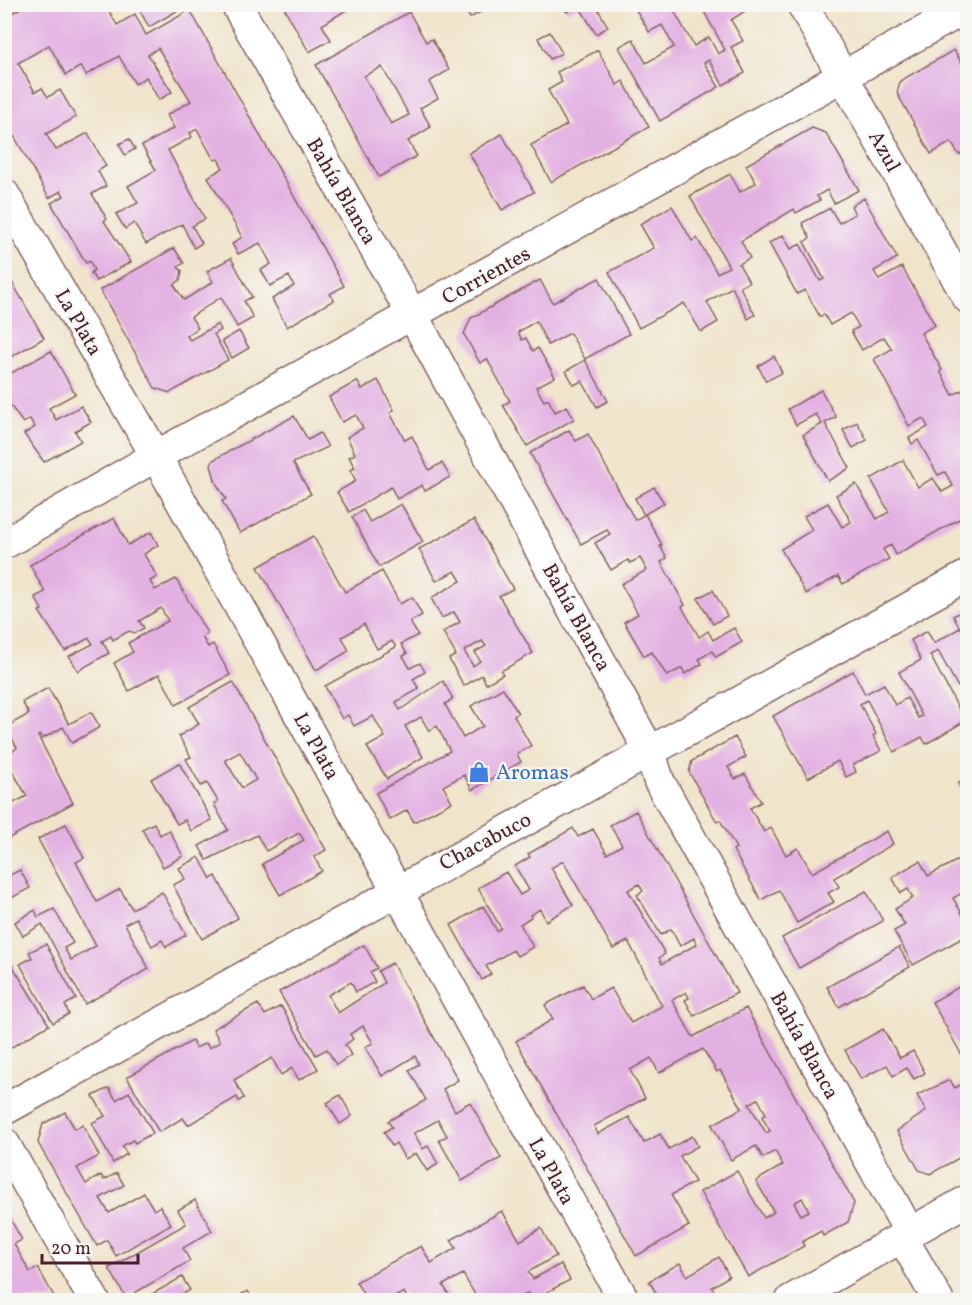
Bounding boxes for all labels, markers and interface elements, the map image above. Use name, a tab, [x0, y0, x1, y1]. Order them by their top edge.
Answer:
street label: Azul	[860, 126, 907, 178]
street label: Bahía Blanca	[298, 133, 383, 251]
street label: Corrientes	[437, 240, 536, 313]
street label: La Plata	[47, 284, 108, 362]
street label: Bahía Blanca	[534, 559, 617, 677]
street label: La Plata	[285, 708, 346, 786]
place label: Aromas	[496, 759, 569, 788]
shop icon: Aromas	[467, 760, 491, 784]
street label: Chacabuco	[435, 806, 537, 879]
street label: Bahía Blanca	[762, 987, 845, 1105]
street label: La Plata	[520, 1133, 581, 1211]
scale bar	[42, 1227, 138, 1265]
text: 20 m	[51, 1237, 91, 1262]

